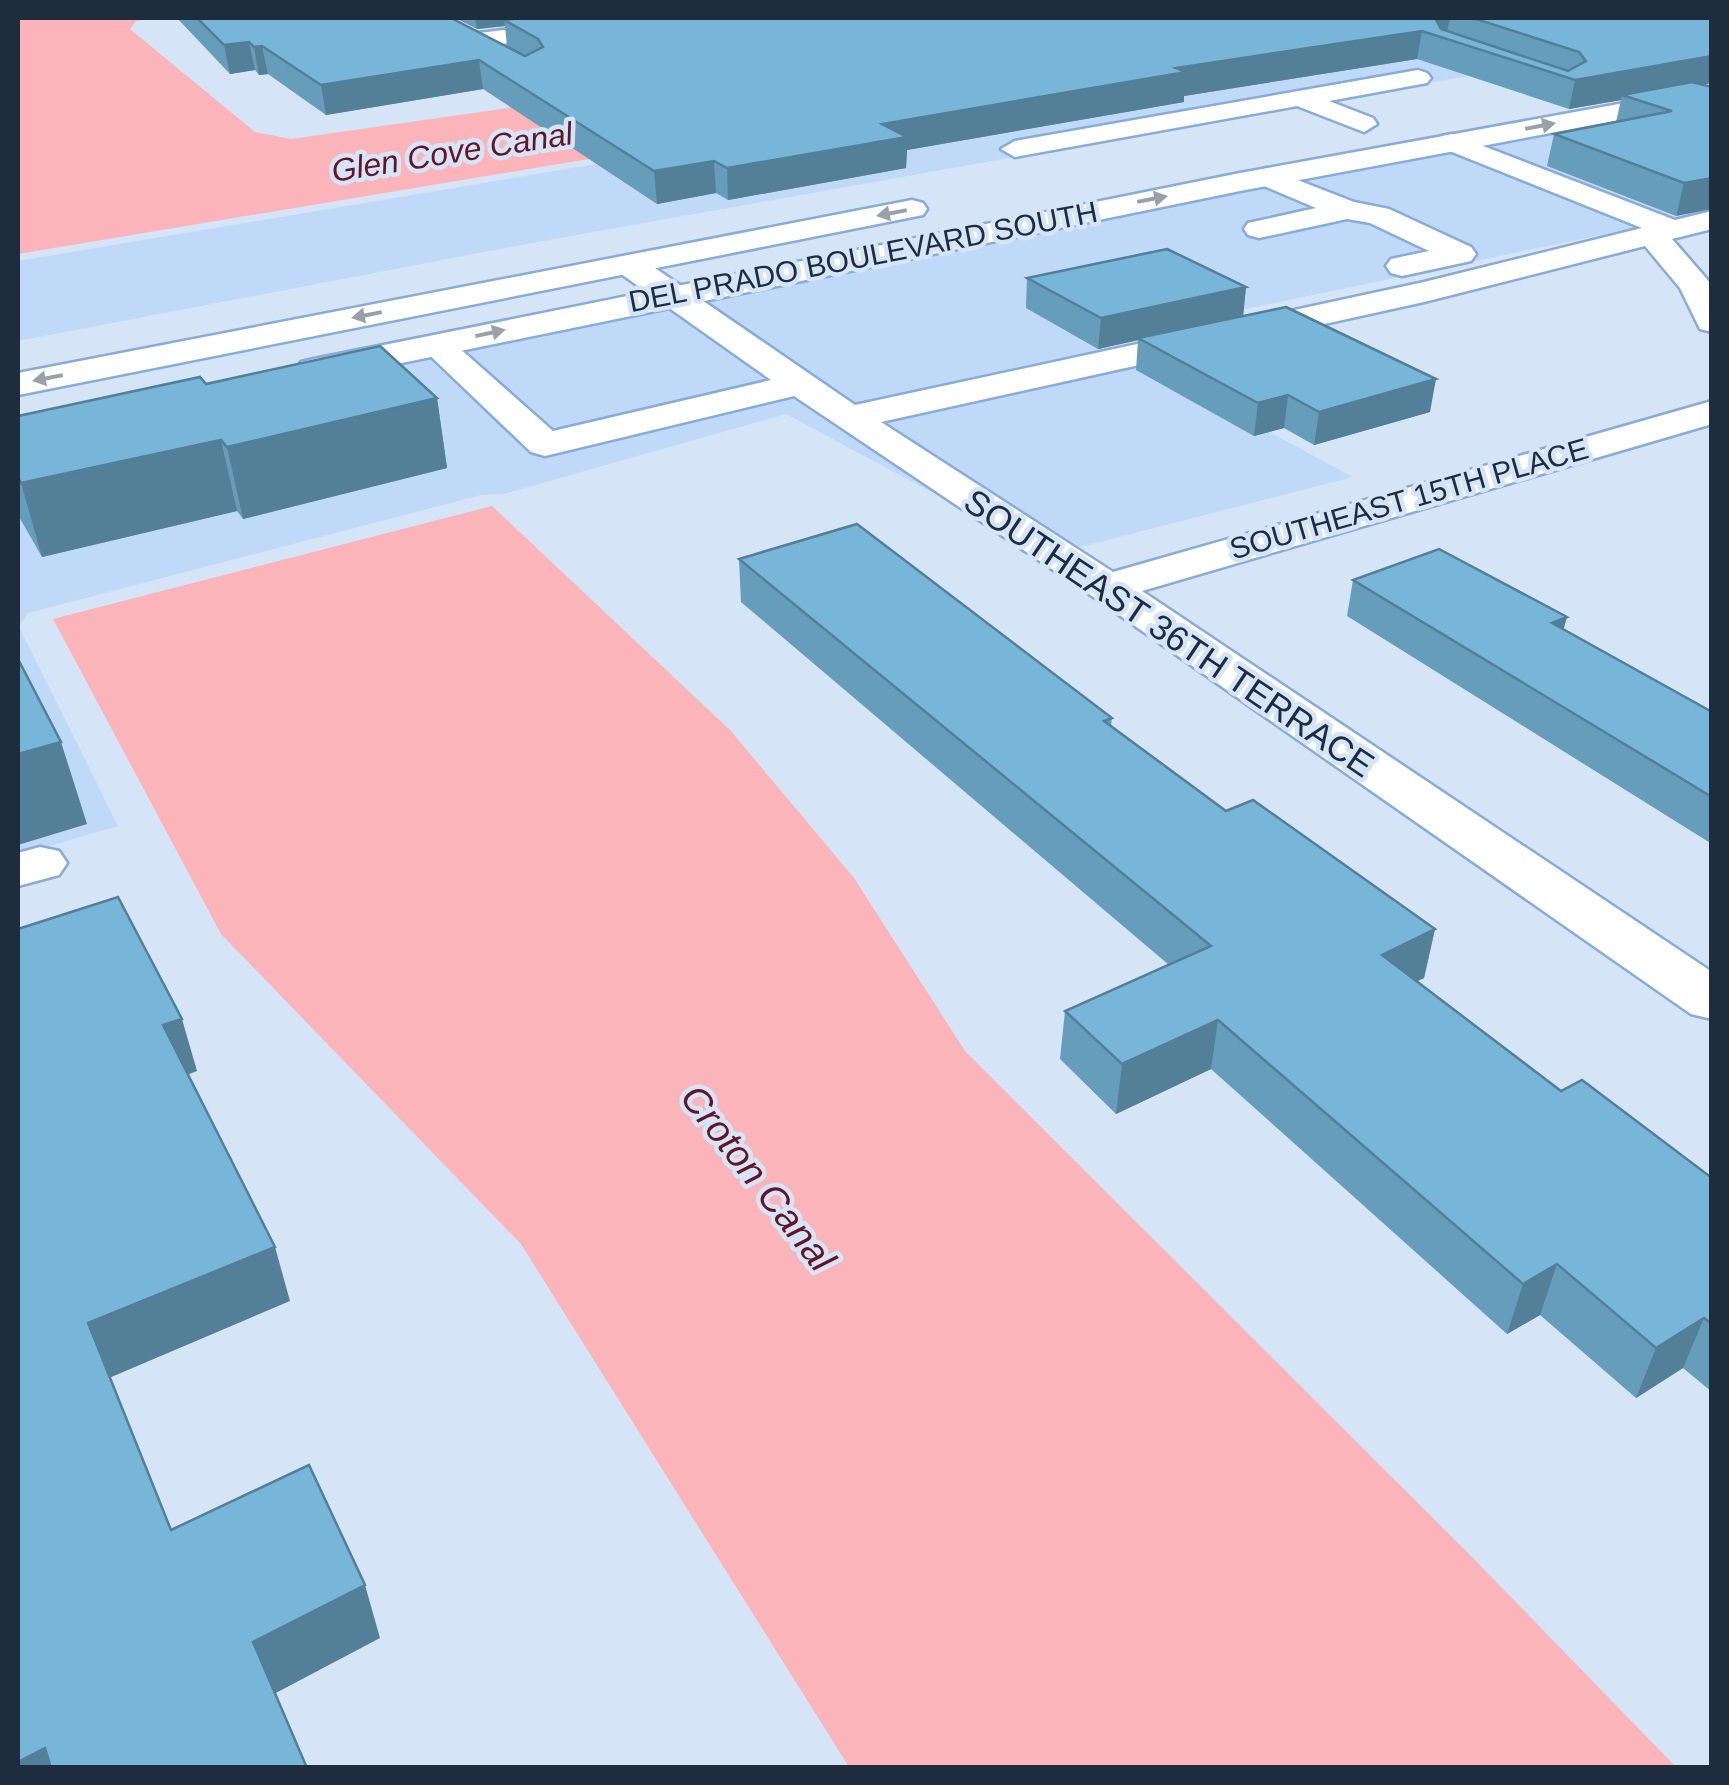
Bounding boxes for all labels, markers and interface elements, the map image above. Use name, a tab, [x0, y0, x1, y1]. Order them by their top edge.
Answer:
water label: Glen Cove Canal	[329, 115, 576, 189]
one-way arrow	[1524, 117, 1555, 133]
one-way arrow	[1136, 191, 1167, 207]
street label: DEL PRADO BOULEVARD SOUTH	[626, 195, 1100, 318]
one-way arrow	[876, 206, 908, 221]
one-way arrow	[352, 308, 383, 324]
one-way arrow	[475, 325, 506, 341]
one-way arrow	[33, 370, 64, 386]
street label: SOUTHEAST 15TH PLACE	[1226, 431, 1592, 566]
street label: SOUTHEAST 36TH TERRACE	[957, 481, 1381, 784]
water label: Croton Canal	[673, 1077, 844, 1280]

